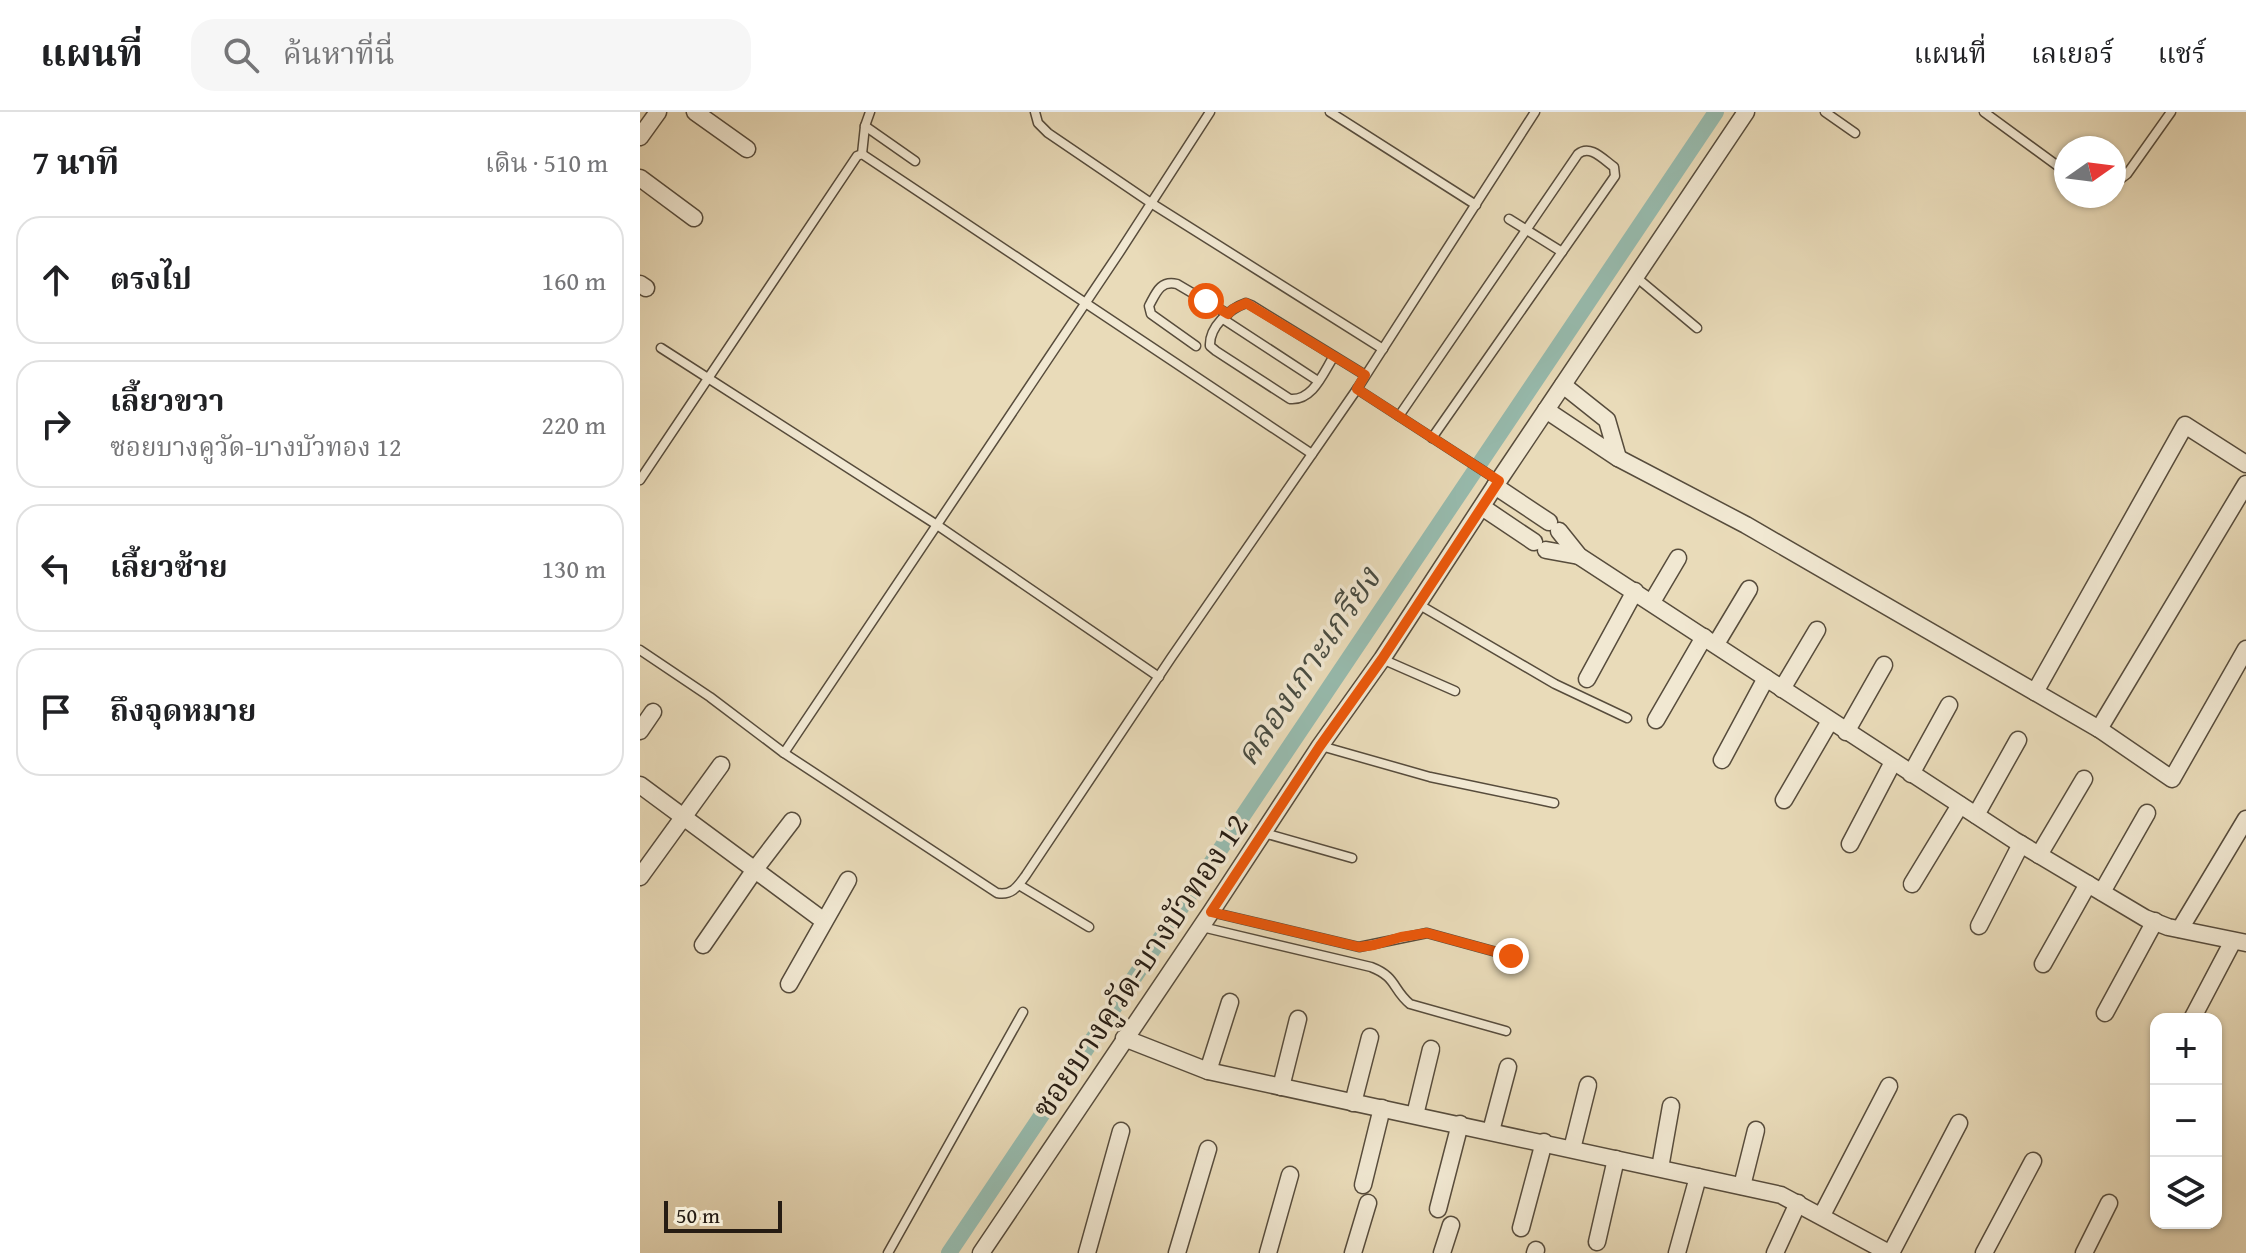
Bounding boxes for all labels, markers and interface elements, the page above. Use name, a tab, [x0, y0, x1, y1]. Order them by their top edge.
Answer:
search box	[191, 19, 751, 91]
text: แผนที่	[40, 24, 143, 80]
text: ค้นหาที่นี่	[283, 31, 395, 75]
text: แผนที่	[1913, 32, 1987, 73]
text: เลเยอร์	[2031, 32, 2114, 73]
text: แชร์	[2158, 32, 2206, 73]
icon: search	[219, 33, 263, 77]
north arrow	[2054, 136, 2126, 208]
text: 7 นาที	[32, 137, 119, 186]
text: เดิน · 510 m	[485, 143, 608, 182]
text: ตรงไป	[110, 256, 192, 300]
icon: ahead	[34, 258, 78, 302]
text: 160 m	[541, 261, 606, 300]
route start	[1188, 283, 1224, 319]
text: เลี้ยวขวา	[110, 378, 224, 422]
icon: right	[34, 402, 78, 446]
text: 220 m	[541, 405, 606, 444]
text: ซอยบางคูวัด-บางบัวทอง 12	[110, 427, 401, 466]
text: เลี้ยวซ้าย	[110, 544, 228, 588]
icon: left	[34, 546, 78, 590]
text: 130 m	[541, 549, 606, 588]
water label: คลองเกาะเกรียง	[1222, 555, 1392, 775]
text: ถึงจุดหมาย	[110, 688, 256, 732]
icon: arrive	[34, 690, 78, 734]
street label: ซอยบางคูวัด-บางบัวทอง 12	[1020, 804, 1259, 1128]
route end	[1493, 938, 1529, 974]
map controls	[2150, 1013, 2222, 1229]
button: +	[2150, 1013, 2222, 1085]
button: −	[2150, 1085, 2222, 1157]
button: layers	[2150, 1157, 2222, 1229]
scale bar	[664, 1197, 782, 1233]
text: 50 m	[676, 1199, 720, 1231]

